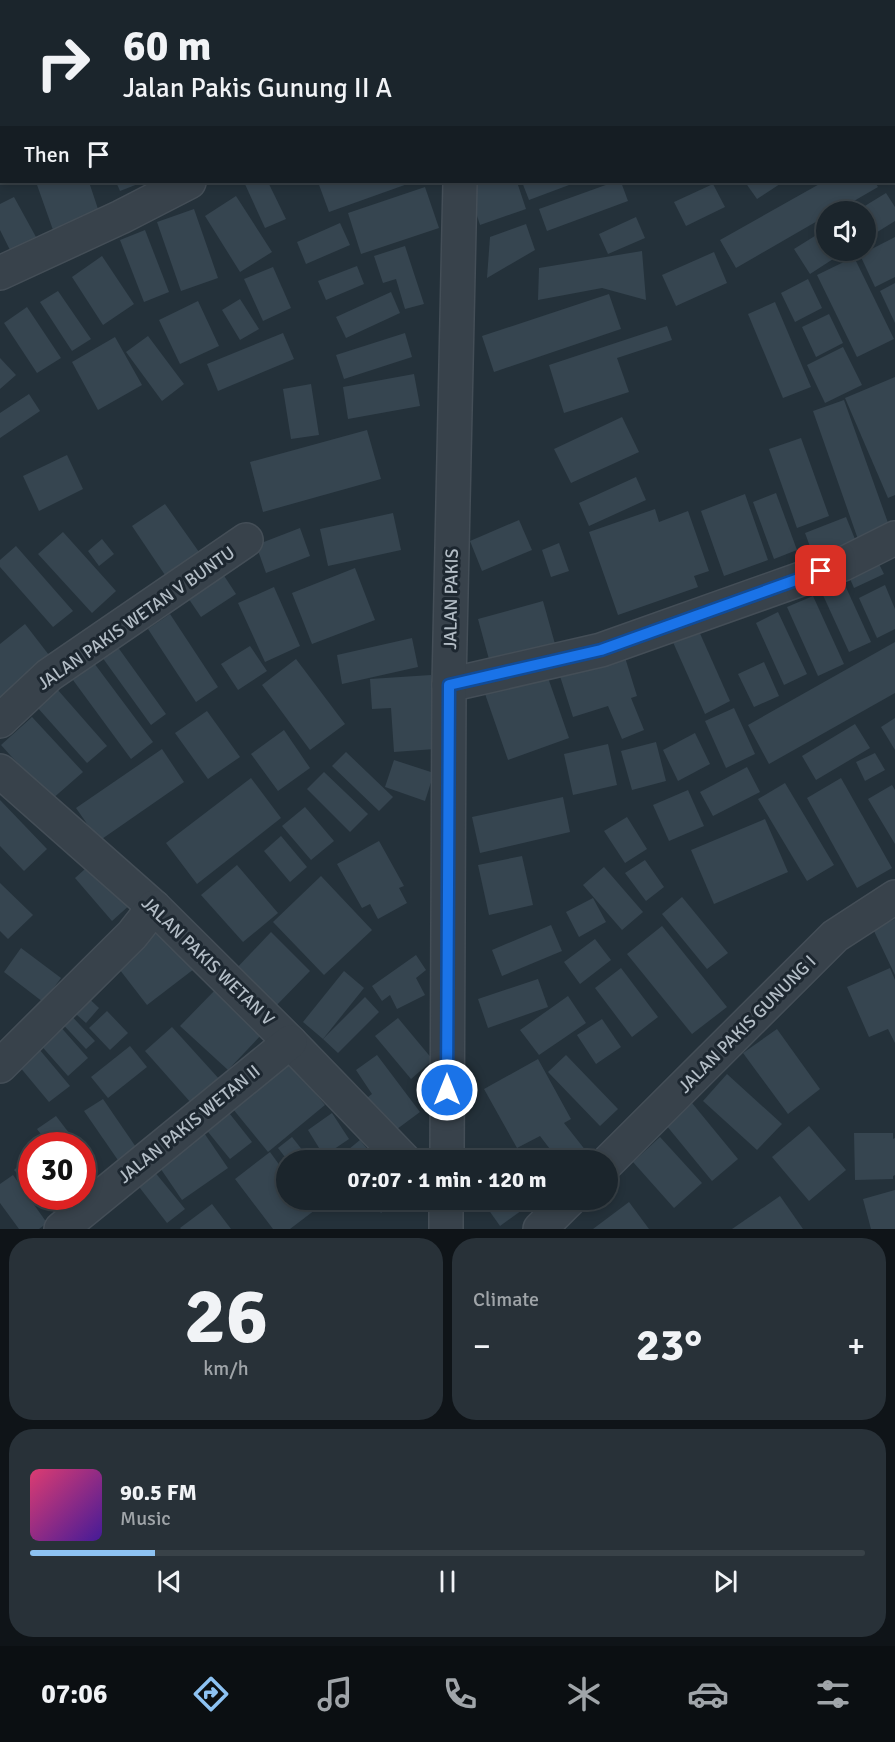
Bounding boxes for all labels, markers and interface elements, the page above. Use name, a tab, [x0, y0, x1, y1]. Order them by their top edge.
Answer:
text: 60 m	[123, 21, 212, 72]
icon: right	[24, 24, 102, 102]
text: Jalan Pakis Gunung II A	[123, 72, 392, 105]
icon: arrive	[82, 138, 115, 171]
text: Then	[24, 141, 70, 168]
map controls	[816, 201, 876, 261]
button: sound	[816, 201, 876, 261]
street label: JALAN PAKIS WETAN V BUNTU	[33, 541, 239, 695]
pin	[795, 545, 846, 596]
street label: JALAN PAKIS	[439, 548, 463, 650]
icon: arrive	[804, 554, 837, 587]
street label: JALAN PAKIS WETAN V	[137, 892, 279, 1031]
street label: JALAN PAKIS GUNUNG I	[673, 950, 821, 1098]
position arrow	[415, 1058, 479, 1122]
street label: JALAN PAKIS WETAN II	[114, 1060, 264, 1188]
speed limit sign: 30	[18, 1132, 96, 1210]
text: 07:07 · 1 min · 120 m	[347, 1166, 547, 1193]
text: 26	[184, 1269, 268, 1365]
text: Climate	[473, 1287, 539, 1312]
text: 23°	[636, 1318, 702, 1373]
text: −	[473, 1326, 491, 1367]
text: +	[847, 1326, 865, 1367]
text: km/h	[203, 1356, 249, 1381]
text: 90.5 FM	[120, 1479, 197, 1506]
text: Music	[120, 1506, 171, 1531]
icon: previous	[153, 1565, 186, 1598]
icon: pause	[431, 1565, 464, 1598]
icon: next	[709, 1565, 742, 1598]
icon: directions	[190, 1673, 232, 1715]
icon: music	[314, 1673, 356, 1715]
icon: phone	[439, 1673, 481, 1715]
icon: climate	[563, 1673, 605, 1715]
icon: car	[687, 1673, 729, 1715]
icon: filters	[812, 1673, 854, 1715]
text: 07:06	[41, 1678, 107, 1711]

